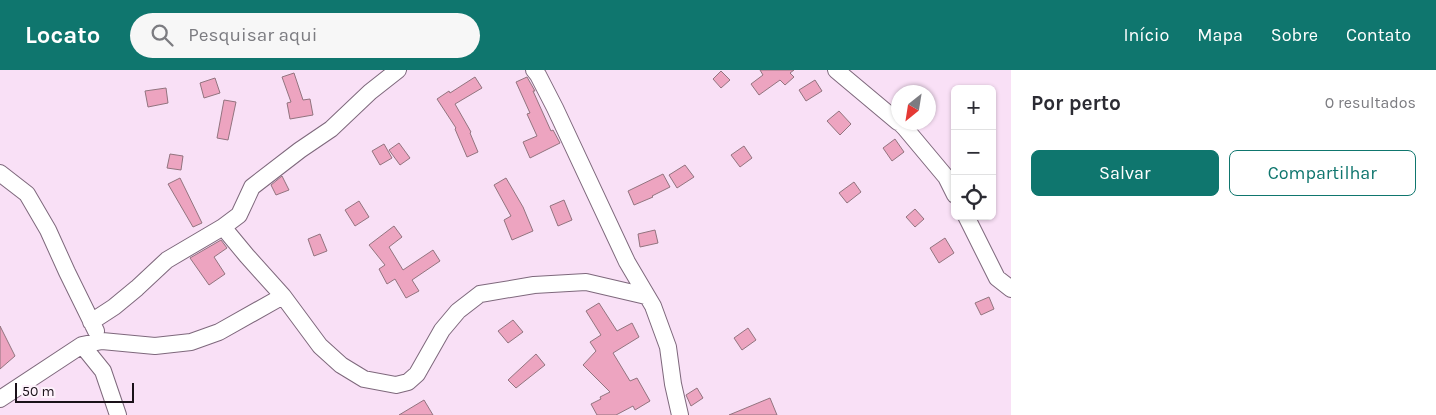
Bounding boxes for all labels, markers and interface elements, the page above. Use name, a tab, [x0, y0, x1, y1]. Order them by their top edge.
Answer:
search box	[130, 13, 480, 58]
text: Locato	[25, 21, 100, 49]
icon: search	[148, 21, 176, 49]
text: Pesquisar aqui	[188, 24, 317, 46]
text: Início	[1123, 24, 1169, 46]
text: Mapa	[1197, 24, 1243, 46]
text: Sobre	[1271, 24, 1318, 46]
text: Contato	[1346, 24, 1411, 46]
north arrow	[891, 85, 936, 130]
map controls	[951, 85, 996, 220]
button: +	[951, 85, 996, 130]
text: Por perto	[1031, 91, 1121, 115]
text: 0 resultados	[1325, 93, 1416, 112]
button: −	[951, 130, 996, 175]
button: Salvar	[1031, 150, 1219, 196]
button: Compartilhar	[1229, 150, 1416, 196]
button: locate	[951, 175, 996, 220]
scale bar	[15, 380, 134, 403]
text: 50 m	[22, 383, 55, 400]

